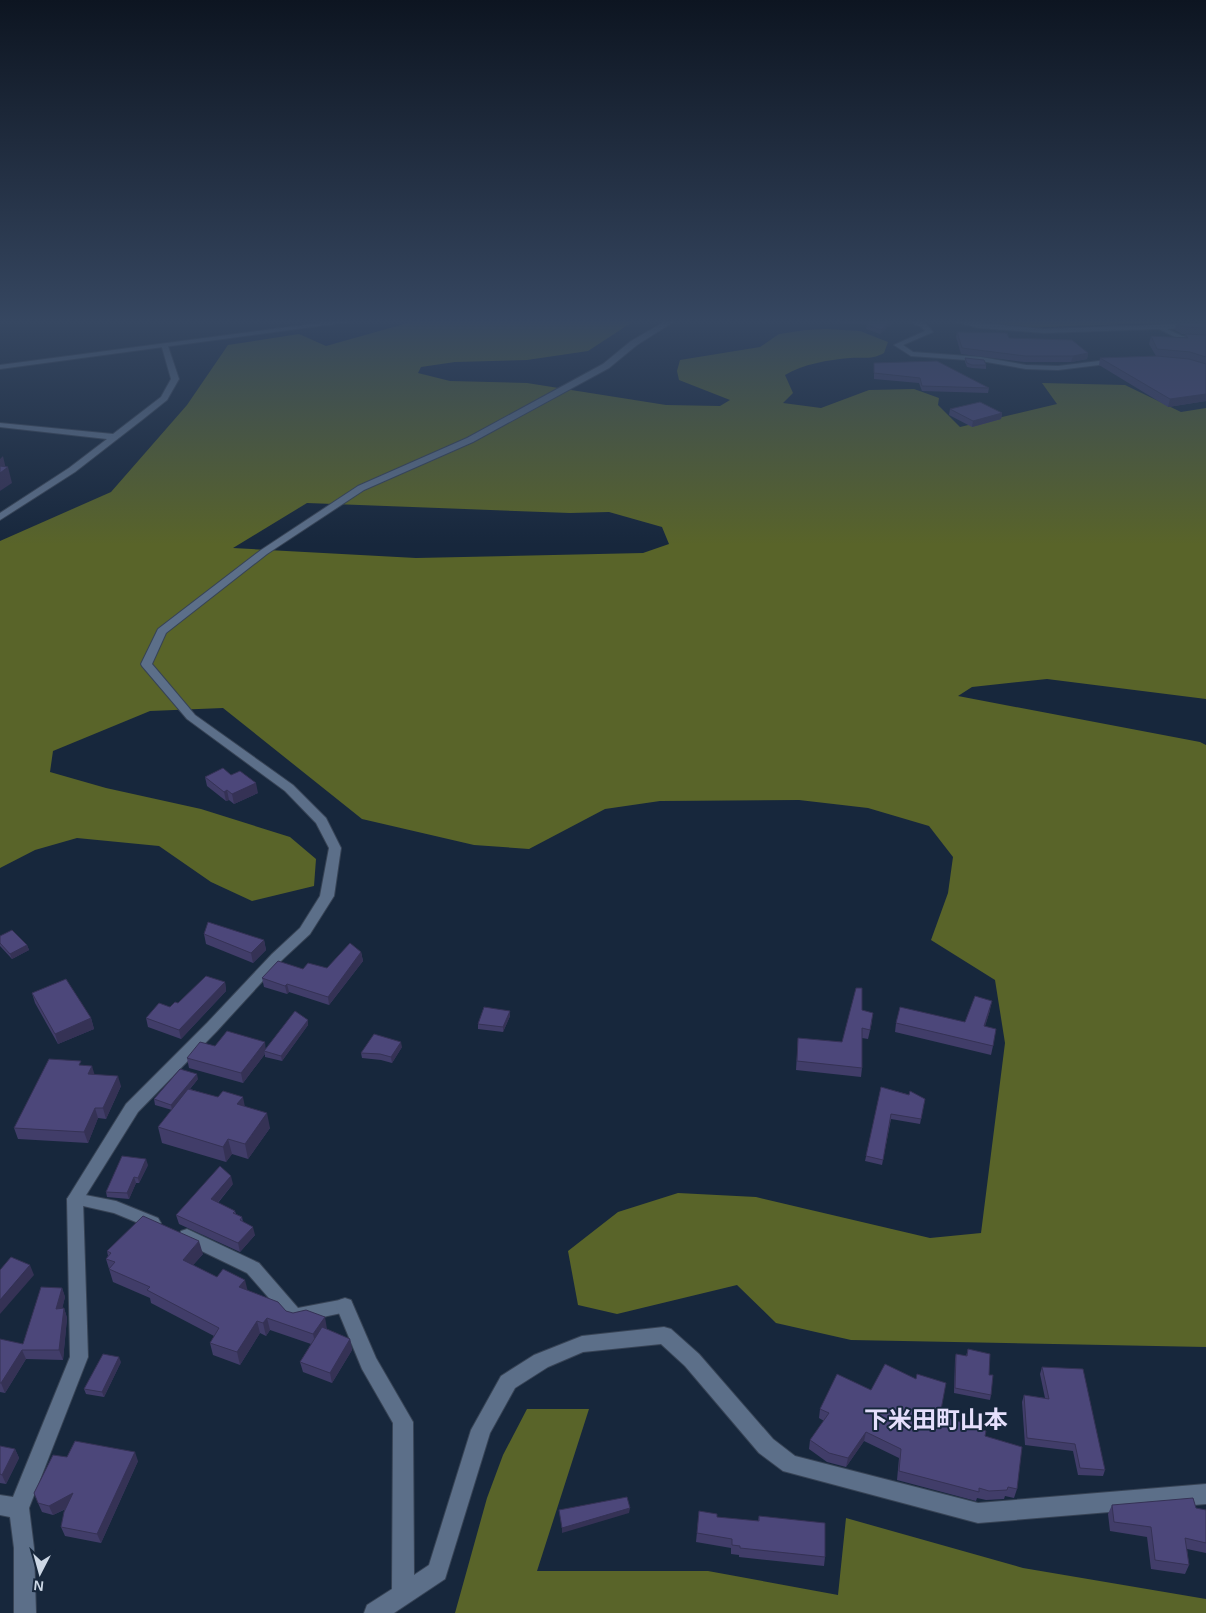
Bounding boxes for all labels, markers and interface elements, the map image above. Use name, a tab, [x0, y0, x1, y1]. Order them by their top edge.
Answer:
district label: 下米田町山本	[864, 1406, 1008, 1433]
north arrow	[15, 1548, 65, 1598]
text: N	[33, 1577, 45, 1594]

